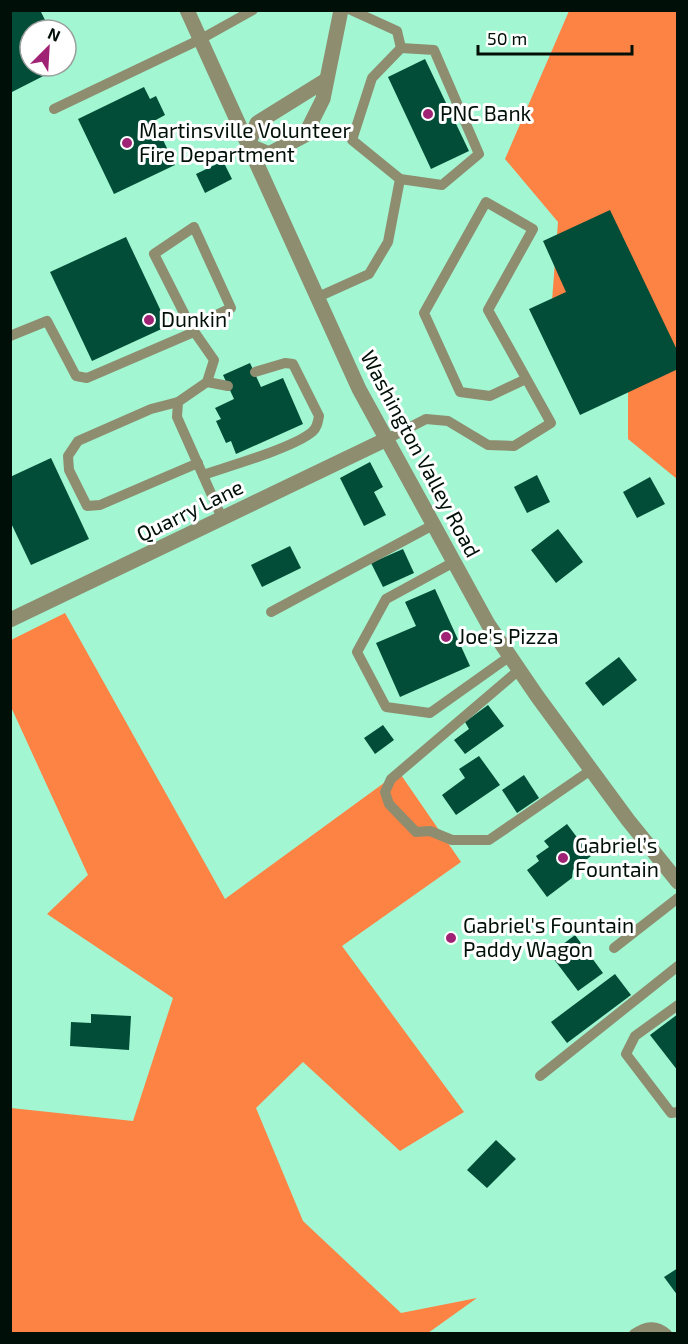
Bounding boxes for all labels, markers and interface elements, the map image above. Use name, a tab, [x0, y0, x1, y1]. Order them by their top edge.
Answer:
north arrow	[18, 18, 78, 78]
scale bar	[478, 18, 632, 56]
text: N	[45, 23, 63, 45]
text: 50 m	[487, 27, 527, 49]
place label: PNC Bank	[440, 100, 532, 125]
marker: PNC Bank	[421, 107, 435, 121]
place label: Martinsville Volunteer Fire Department	[139, 117, 352, 166]
marker: Martinsville Volunteer Fire Department	[120, 136, 134, 150]
place label: Dunkin'	[161, 306, 231, 331]
marker: Dunkin'	[142, 313, 156, 327]
street label: Washington Valley Road	[356, 346, 486, 561]
street label: Quarry Lane	[132, 473, 247, 547]
place label: Joe's Pizza	[458, 623, 559, 648]
marker: Joe's Pizza	[439, 630, 453, 644]
place label: Gabriel’s Fountain	[575, 832, 659, 881]
marker: Gabriel’s Fountain	[556, 851, 570, 865]
place label: Gabriel's Fountain Paddy Wagon	[463, 912, 634, 961]
marker: Gabriel's Fountain Paddy Wagon	[444, 931, 458, 945]

